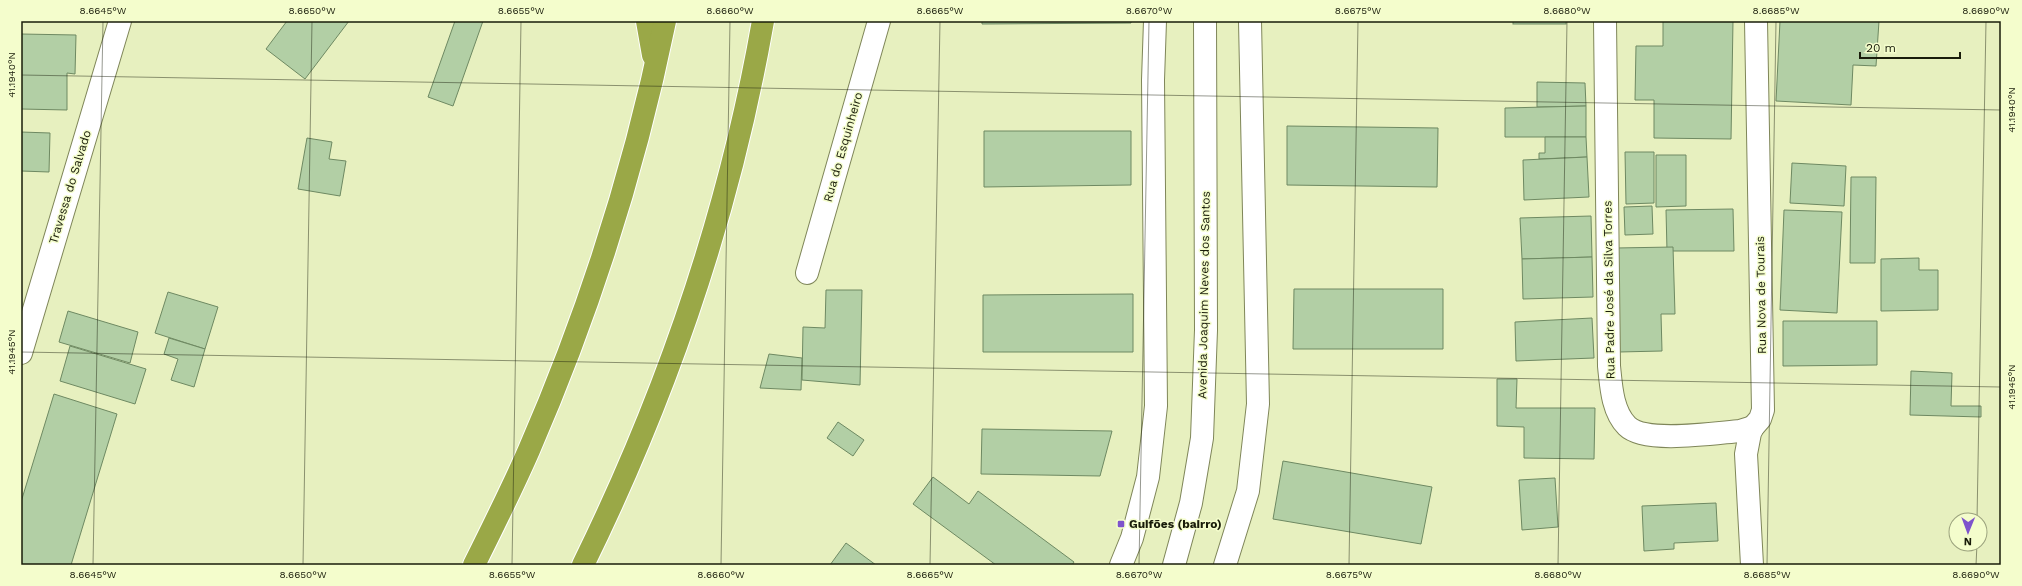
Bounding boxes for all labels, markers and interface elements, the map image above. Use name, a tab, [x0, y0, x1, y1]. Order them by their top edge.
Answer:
text: 8.6645°W	[80, 5, 127, 16]
text: 8.6650°W	[288, 5, 336, 16]
text: 8.6655°W	[498, 5, 545, 16]
text: 8.6660°W	[706, 5, 754, 16]
text: 8.6665°W	[917, 5, 964, 16]
text: 8.6670°W	[1126, 5, 1173, 16]
text: 8.6675°W	[1335, 5, 1382, 16]
text: 8.6680°W	[1543, 5, 1591, 16]
text: 8.6685°W	[1752, 5, 1800, 16]
text: 8.6690°W	[1962, 5, 2010, 16]
scale bar	[1860, 34, 1960, 60]
text: 20 m	[1866, 41, 1896, 55]
text: 41.1940°N	[6, 52, 17, 98]
text: 41.1940°N	[2006, 87, 2017, 133]
street label: Rua do Esquinheiro	[821, 90, 865, 204]
street label: Travessa do Salvado	[46, 128, 94, 246]
street label: Avenida Joaquim Neves dos Santos	[1195, 191, 1213, 399]
street label: Rua Padre José da Silva Torres	[1600, 200, 1618, 380]
street label: Rua Nova de Tourais	[1753, 236, 1769, 354]
text: 41.1945°N	[6, 329, 17, 375]
text: 41.1945°N	[2006, 364, 2017, 410]
north arrow	[1948, 512, 1988, 552]
place label: Guifões (bairro)	[1129, 517, 1222, 531]
marker: Guifões (bairro)	[1116, 519, 1126, 529]
text: N	[1964, 535, 1972, 548]
text: 8.6645°W	[70, 569, 117, 580]
text: 8.6650°W	[279, 569, 327, 580]
text: 8.6655°W	[489, 569, 536, 580]
text: 8.6660°W	[697, 569, 745, 580]
text: 8.6665°W	[907, 569, 954, 580]
text: 8.6670°W	[1116, 569, 1163, 580]
text: 8.6675°W	[1326, 569, 1373, 580]
text: 8.6680°W	[1534, 569, 1582, 580]
text: 8.6685°W	[1743, 569, 1791, 580]
text: 8.6690°W	[1952, 569, 2000, 580]

